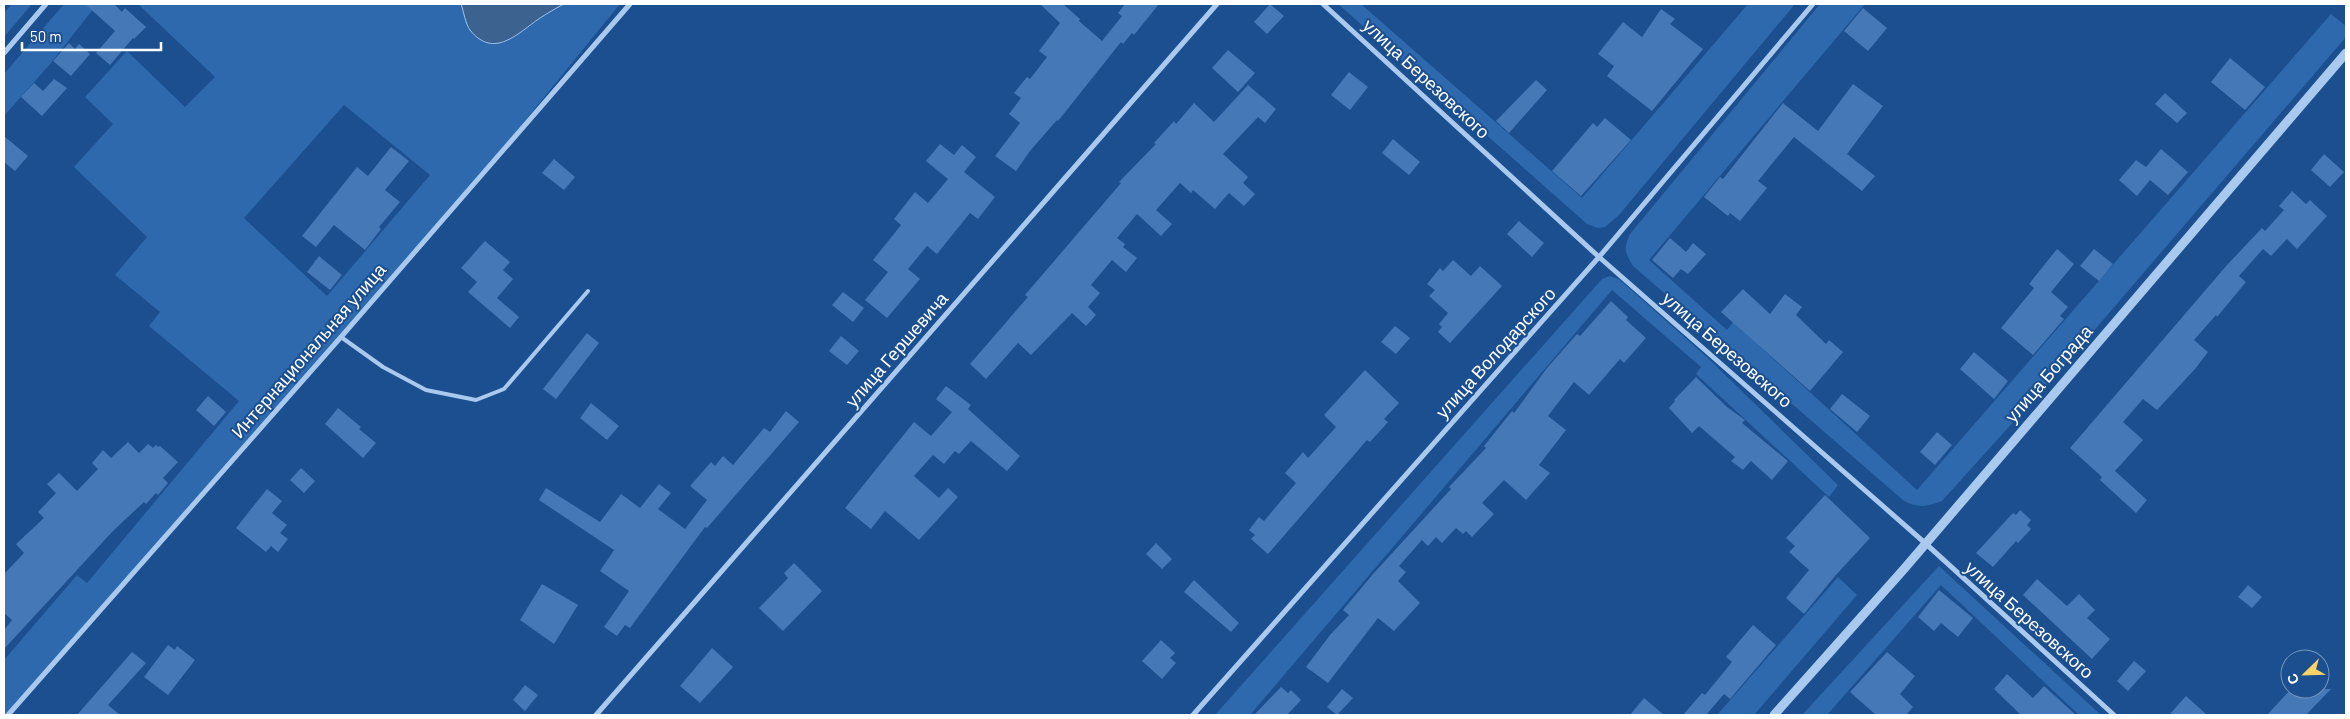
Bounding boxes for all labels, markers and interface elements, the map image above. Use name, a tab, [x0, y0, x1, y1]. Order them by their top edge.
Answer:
street label: улица Березовского	[1359, 14, 1495, 143]
scale bar	[22, 20, 161, 52]
text: 50 m	[30, 27, 62, 45]
street label: Интернациональная улица	[227, 258, 391, 442]
street label: улица Володарского	[1431, 282, 1560, 422]
street label: улица Гершевича	[840, 287, 953, 411]
street label: улица Березовского	[1658, 287, 1797, 412]
street label: улица Бограда	[2000, 319, 2097, 427]
street label: улица Березовского	[1961, 556, 2098, 683]
north arrow	[2280, 649, 2330, 699]
text: С	[2283, 671, 2302, 687]

